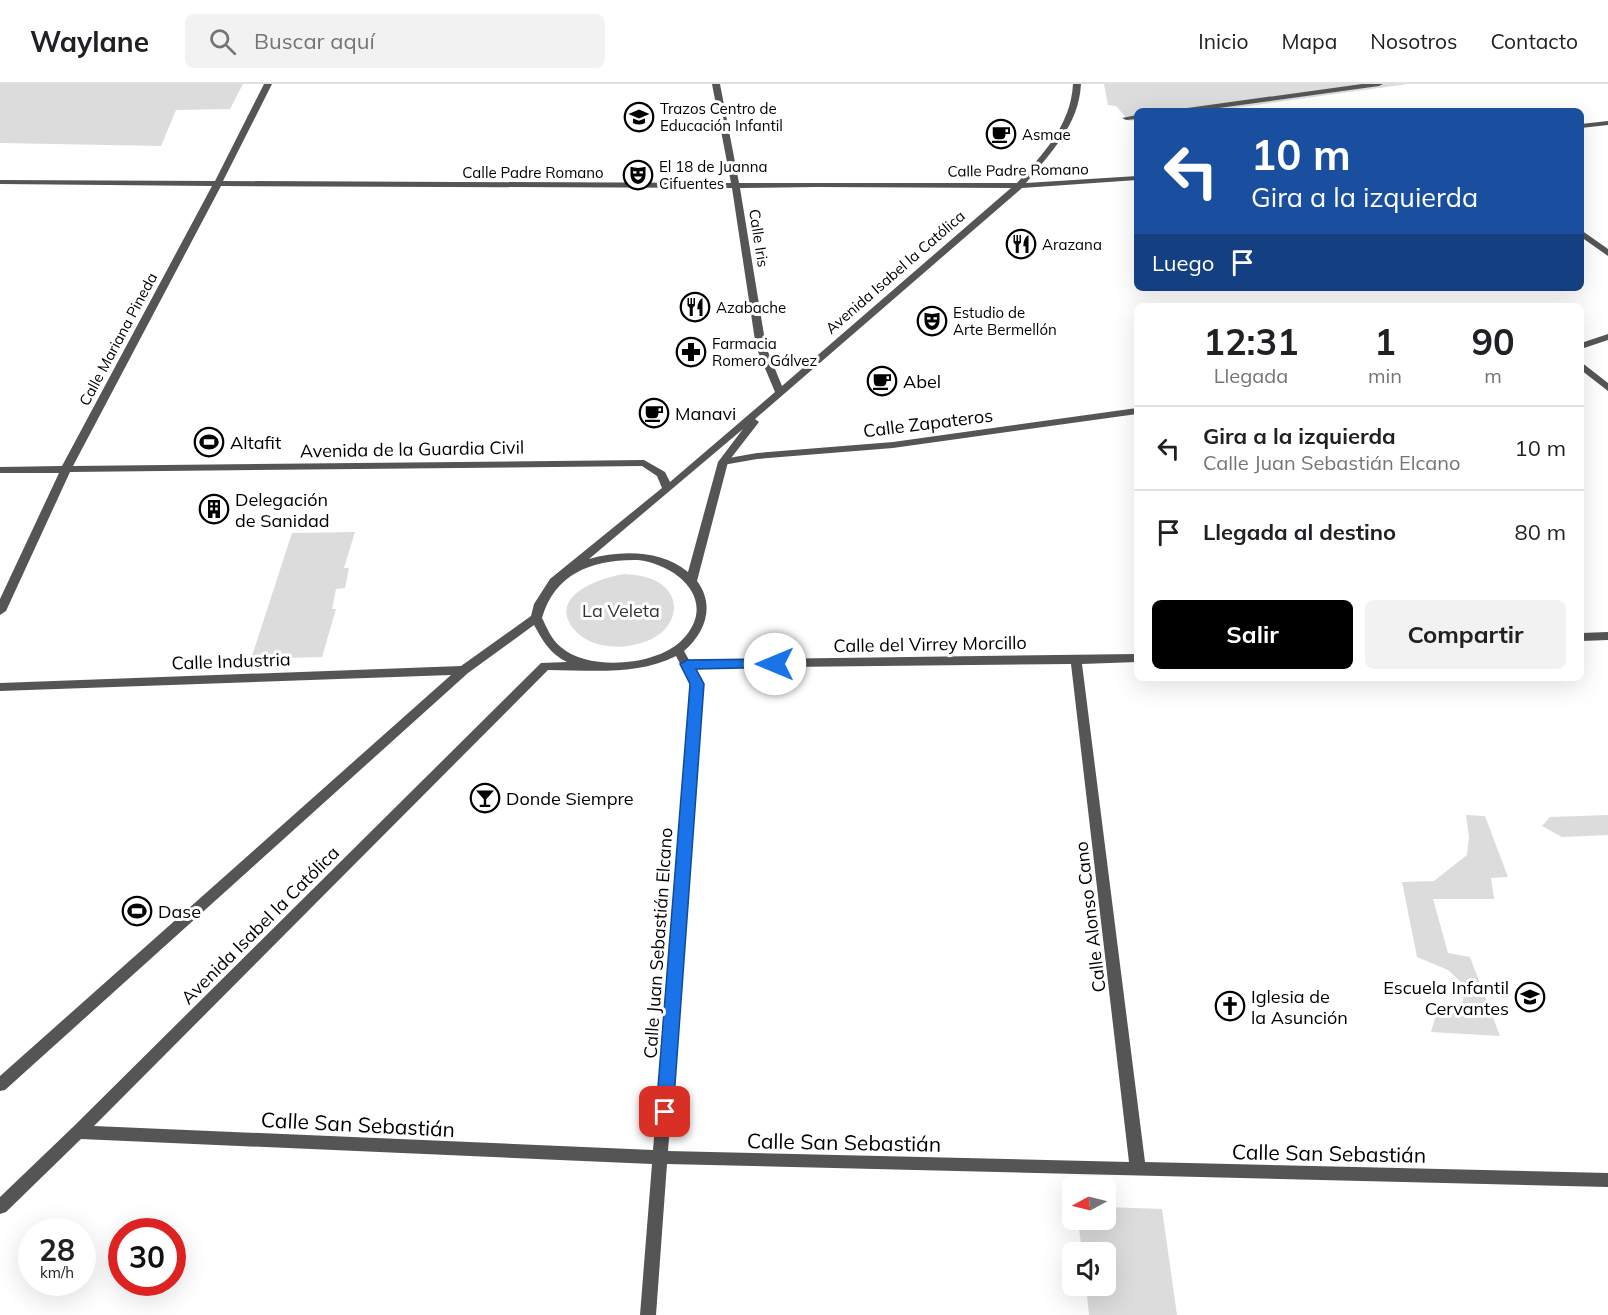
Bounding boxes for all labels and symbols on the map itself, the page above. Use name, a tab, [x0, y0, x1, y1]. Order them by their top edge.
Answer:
place label: Trazos Centro de Educación Infantil	[660, 99, 783, 135]
school or university icon: Trazos Centro de Educación Infantil	[623, 101, 655, 133]
cafe icon: Asmae	[985, 118, 1017, 150]
place label: Asmae	[1022, 125, 1071, 144]
place label: El 18 de Juanna Cifuentes	[659, 157, 767, 193]
theatre icon: El 18 de Juanna Cifuentes	[622, 159, 654, 191]
street label: Calle Padre Romano	[947, 159, 1089, 181]
street label: Calle Padre Romano	[462, 163, 604, 182]
street label: Avenida Isabel la Católica	[821, 206, 969, 338]
street label: Calle Iris	[745, 208, 773, 268]
restaurant icon: Arazana	[1005, 228, 1037, 260]
place label: Arazana	[1042, 235, 1102, 254]
street label: Calle Mariana Pineda	[75, 269, 161, 409]
restaurant icon: Azabache	[679, 291, 711, 323]
place label: Azabache	[716, 298, 786, 317]
place label: Estudio de Arte Bermellón	[953, 303, 1057, 339]
theatre icon: Estudio de Arte Bermellón	[916, 305, 948, 337]
place label: Farmacia Romero Gálvez	[712, 334, 817, 370]
pharmacy icon: Farmacia Romero Gálvez	[675, 336, 707, 368]
cafe icon: Abel	[866, 365, 898, 397]
place label: Abel	[903, 370, 941, 393]
cafe icon: Manavi	[638, 397, 670, 429]
place label: Manavi	[675, 402, 736, 425]
street label: Calle Zapateros	[862, 404, 994, 442]
sports icon: Altafit	[193, 426, 225, 458]
place label: Altafit	[230, 431, 281, 454]
street label: Avenida de la Guardia Civil	[300, 436, 524, 462]
place label: Delegación de Sanidad	[235, 488, 330, 532]
building icon: Delegación de Sanidad	[198, 493, 230, 525]
park label: La Veleta	[582, 599, 660, 622]
street label: Calle del Virrey Morcillo	[833, 631, 1027, 657]
position arrow	[743, 632, 807, 696]
street label: Calle Industria	[171, 647, 291, 675]
bar icon: Donde Siempre	[469, 782, 501, 814]
place label: Donde Siempre	[506, 787, 634, 810]
street label: Calle Juan Sebastián Elcano	[638, 827, 678, 1059]
street label: Calle Alonso Cano	[1069, 840, 1111, 994]
street label: Avenida Isabel la Católica	[176, 841, 344, 1009]
sports icon: Dase	[121, 895, 153, 927]
place label: Dase	[158, 900, 201, 923]
place label: Escuela Infantil Cervantes	[1383, 976, 1509, 1020]
school or university icon: Escuela Infantil Cervantes	[1514, 981, 1546, 1013]
place label: Iglesia de la Asunción	[1251, 985, 1348, 1029]
church icon: Iglesia de la Asunción	[1214, 990, 1246, 1022]
pin	[639, 1086, 690, 1137]
street label: Calle San Sebastián	[260, 1106, 456, 1142]
street label: Calle San Sebastián	[747, 1127, 941, 1157]
street label: Calle San Sebastián	[1232, 1138, 1426, 1168]
north arrow	[1062, 1176, 1116, 1230]
speed limit sign: 30	[108, 1218, 186, 1296]

